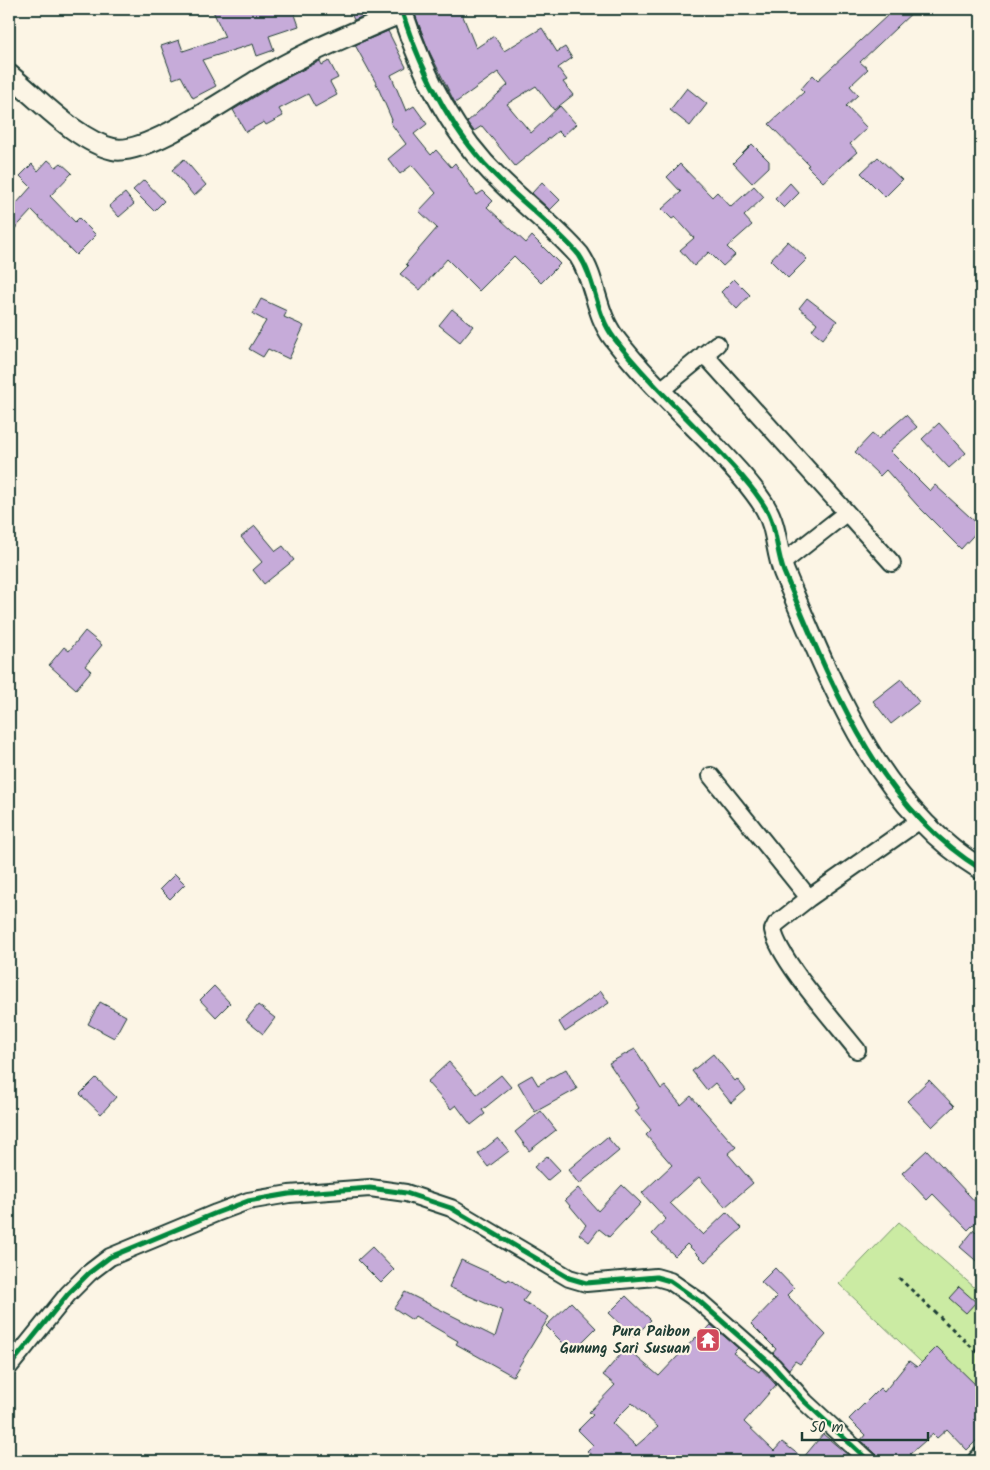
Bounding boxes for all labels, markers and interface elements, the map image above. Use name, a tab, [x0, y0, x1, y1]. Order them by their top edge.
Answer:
place label: Pura Paibon Gunung Sari Susuan	[560, 1320, 690, 1361]
temple icon: Pura Paibon Gunung Sari Susuan	[695, 1327, 721, 1353]
scale bar	[802, 1410, 929, 1442]
text: 50 m	[810, 1416, 844, 1440]

